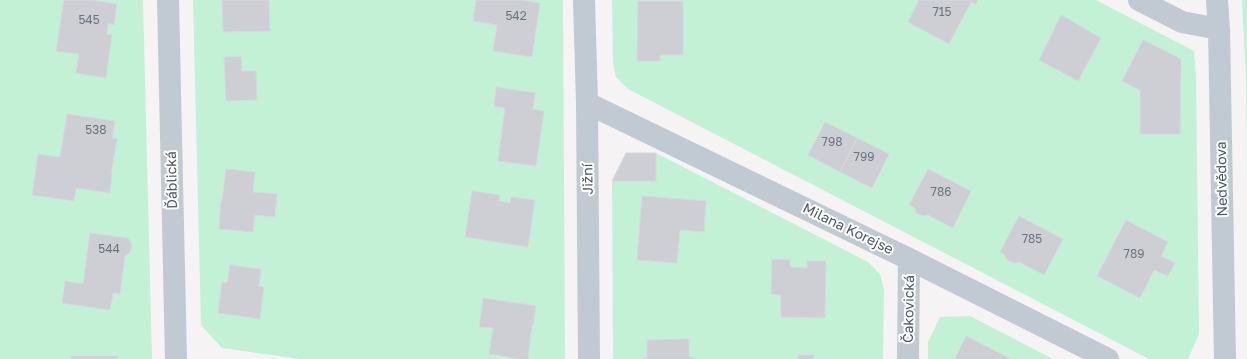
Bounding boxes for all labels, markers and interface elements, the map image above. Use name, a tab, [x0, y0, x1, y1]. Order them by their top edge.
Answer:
house number: 715	[932, 5, 952, 19]
house number: 542	[505, 9, 527, 23]
house number: 545	[78, 13, 100, 27]
house number: 538	[85, 123, 107, 137]
house number: 798	[822, 135, 842, 149]
street label: Nedvědova	[1213, 141, 1231, 217]
house number: 799	[854, 150, 874, 164]
street label: Ďáblická	[163, 151, 181, 209]
street label: Jižní	[579, 163, 597, 195]
house number: 786	[931, 185, 951, 199]
street label: Milana Korejse	[800, 200, 896, 258]
house number: 785	[1022, 232, 1042, 246]
house number: 544	[98, 242, 120, 256]
house number: 789	[1124, 247, 1144, 261]
street label: Čakovická	[900, 275, 918, 343]

